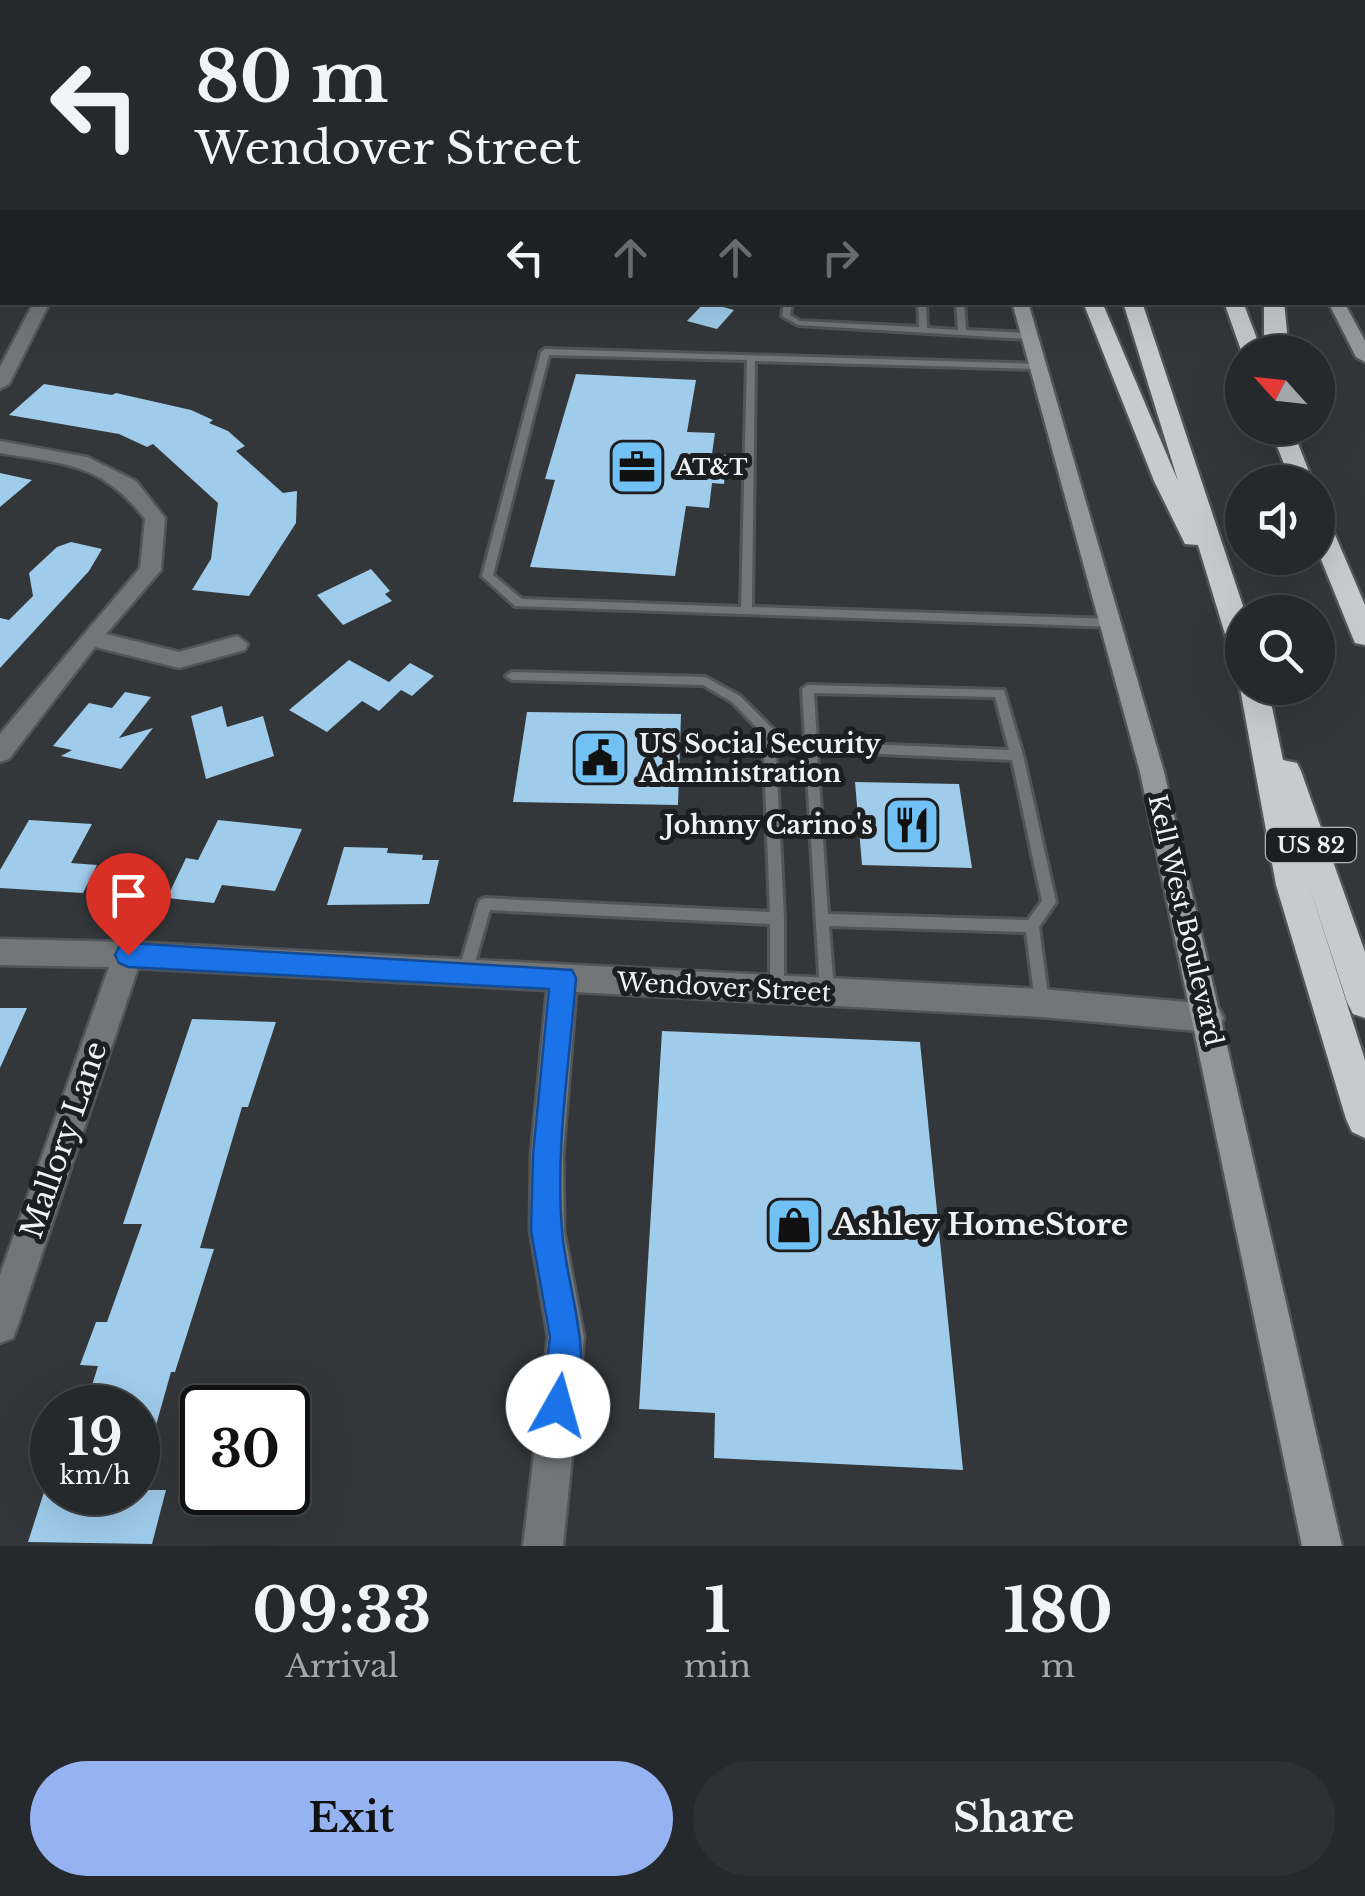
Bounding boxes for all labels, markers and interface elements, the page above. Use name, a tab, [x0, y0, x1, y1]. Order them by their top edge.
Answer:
text: 80 m	[195, 34, 388, 121]
icon: left	[30, 40, 160, 170]
text: Wendover Street	[195, 120, 581, 176]
icon: left	[498, 230, 553, 285]
icon: ahead	[603, 230, 658, 285]
icon: ahead	[708, 230, 763, 285]
icon: right	[813, 230, 868, 285]
north arrow	[1225, 335, 1335, 445]
map controls	[1225, 335, 1335, 705]
office icon: AT&T	[607, 437, 667, 497]
place label: AT&T	[675, 454, 747, 481]
button: sound	[1225, 465, 1335, 575]
button: search	[1225, 595, 1335, 705]
public building icon: US Social Security Administration	[570, 728, 630, 788]
place label: US Social Security Administration	[638, 729, 881, 789]
street label: Kell West Boulevard	[1141, 791, 1230, 1049]
restaurant icon: Johnny Carino's	[882, 795, 942, 855]
place label: Johnny Carino's	[659, 810, 873, 841]
road number: US 82	[1266, 828, 1356, 862]
pin	[86, 853, 171, 956]
icon: arrive	[101, 868, 156, 923]
street label: Wendover Street	[615, 966, 832, 1009]
street label: Mallory Lane	[13, 1036, 115, 1243]
shop icon: Ashley HomeStore	[764, 1195, 824, 1255]
place label: Ashley HomeStore	[832, 1206, 1128, 1243]
position arrow	[506, 1354, 610, 1458]
speed limit sign: 30	[180, 1385, 310, 1515]
text: 19	[67, 1406, 123, 1469]
text: km/h	[60, 1460, 130, 1491]
text: 09:33	[252, 1574, 431, 1648]
text: 1	[704, 1574, 730, 1648]
text: 180	[1003, 1574, 1113, 1648]
text: Arrival	[285, 1646, 398, 1686]
text: min	[684, 1646, 751, 1686]
text: m	[1041, 1646, 1075, 1686]
button: Exit	[30, 1761, 673, 1876]
button: Share	[693, 1761, 1335, 1876]

